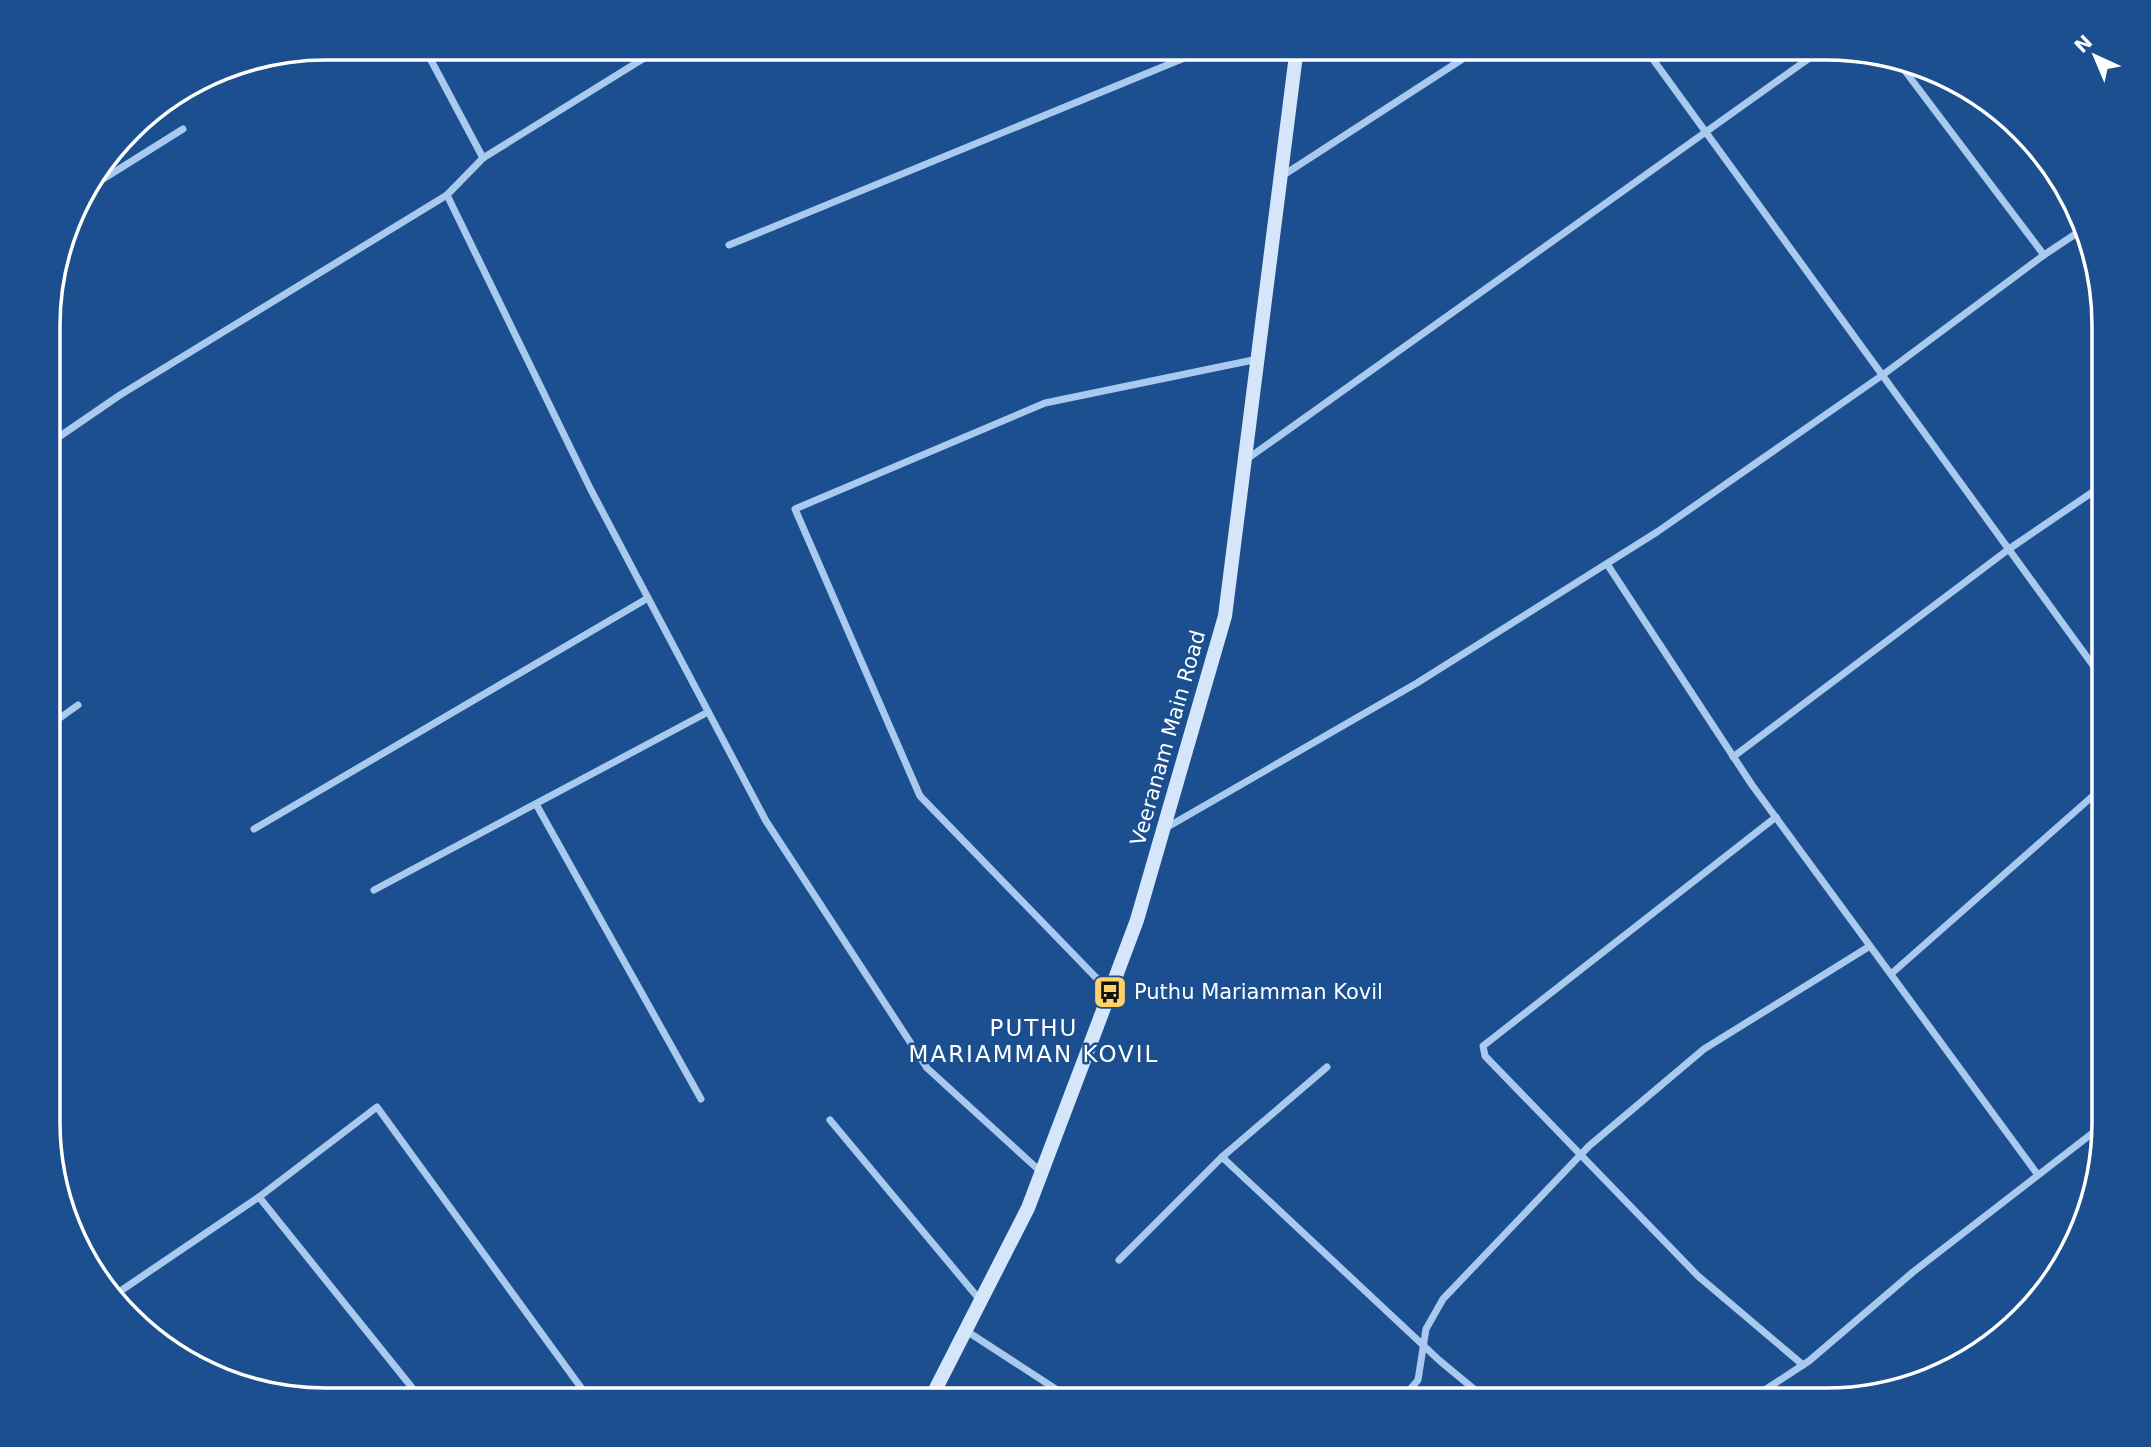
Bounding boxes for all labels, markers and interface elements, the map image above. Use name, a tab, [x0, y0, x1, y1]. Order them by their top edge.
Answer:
north arrow	[2060, 21, 2130, 91]
text: N	[2070, 30, 2097, 57]
street label: Veeranam Main Road	[1126, 628, 1210, 848]
bus stop icon: Puthu Mariamman Kovil	[1091, 973, 1129, 1011]
place label: Puthu Mariamman Kovil	[1134, 980, 1383, 1004]
district label: PUTHU MARIAMMAN KOVIL	[909, 1015, 1159, 1067]

